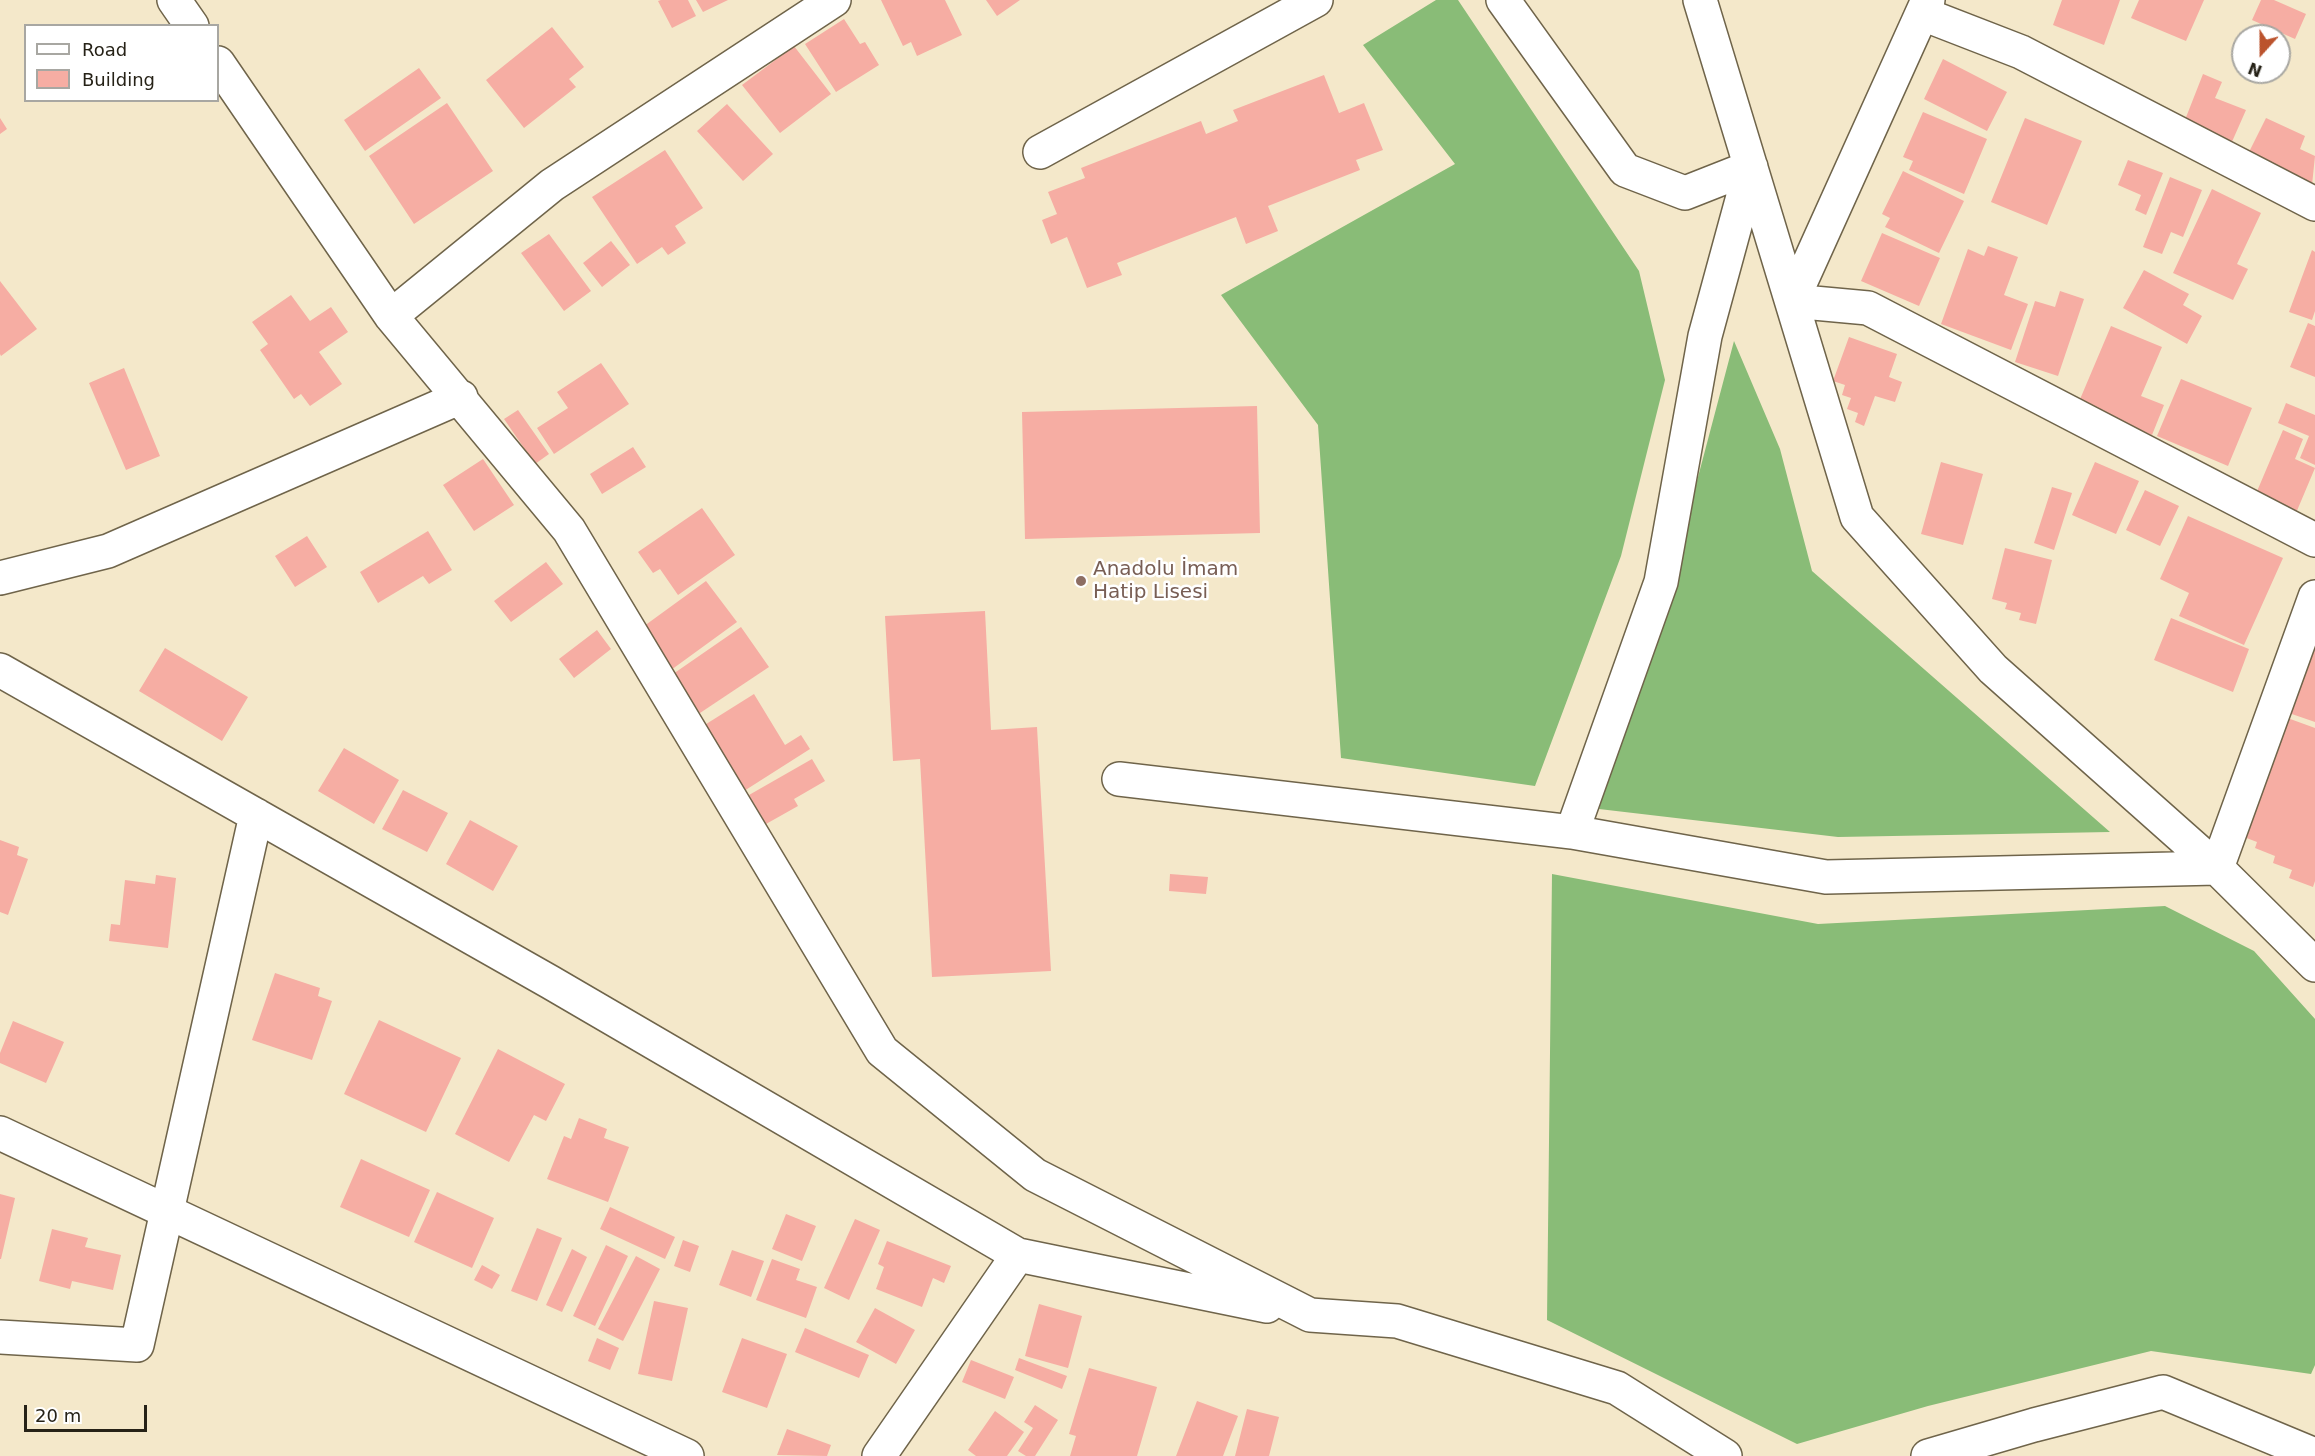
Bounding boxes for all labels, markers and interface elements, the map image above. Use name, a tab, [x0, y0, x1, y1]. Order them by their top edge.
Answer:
legend	[24, 24, 219, 102]
north arrow	[2231, 24, 2291, 84]
text: Road	[82, 39, 127, 60]
text: N	[2245, 58, 2265, 81]
text: Building	[82, 69, 155, 90]
place label: Anadolu İmam Hatip Lisesi	[1093, 558, 1238, 605]
marker: Anadolu İmam Hatip Lisesi	[1074, 574, 1088, 588]
scale bar	[27, 1393, 150, 1431]
text: 20 m	[35, 1405, 81, 1426]

